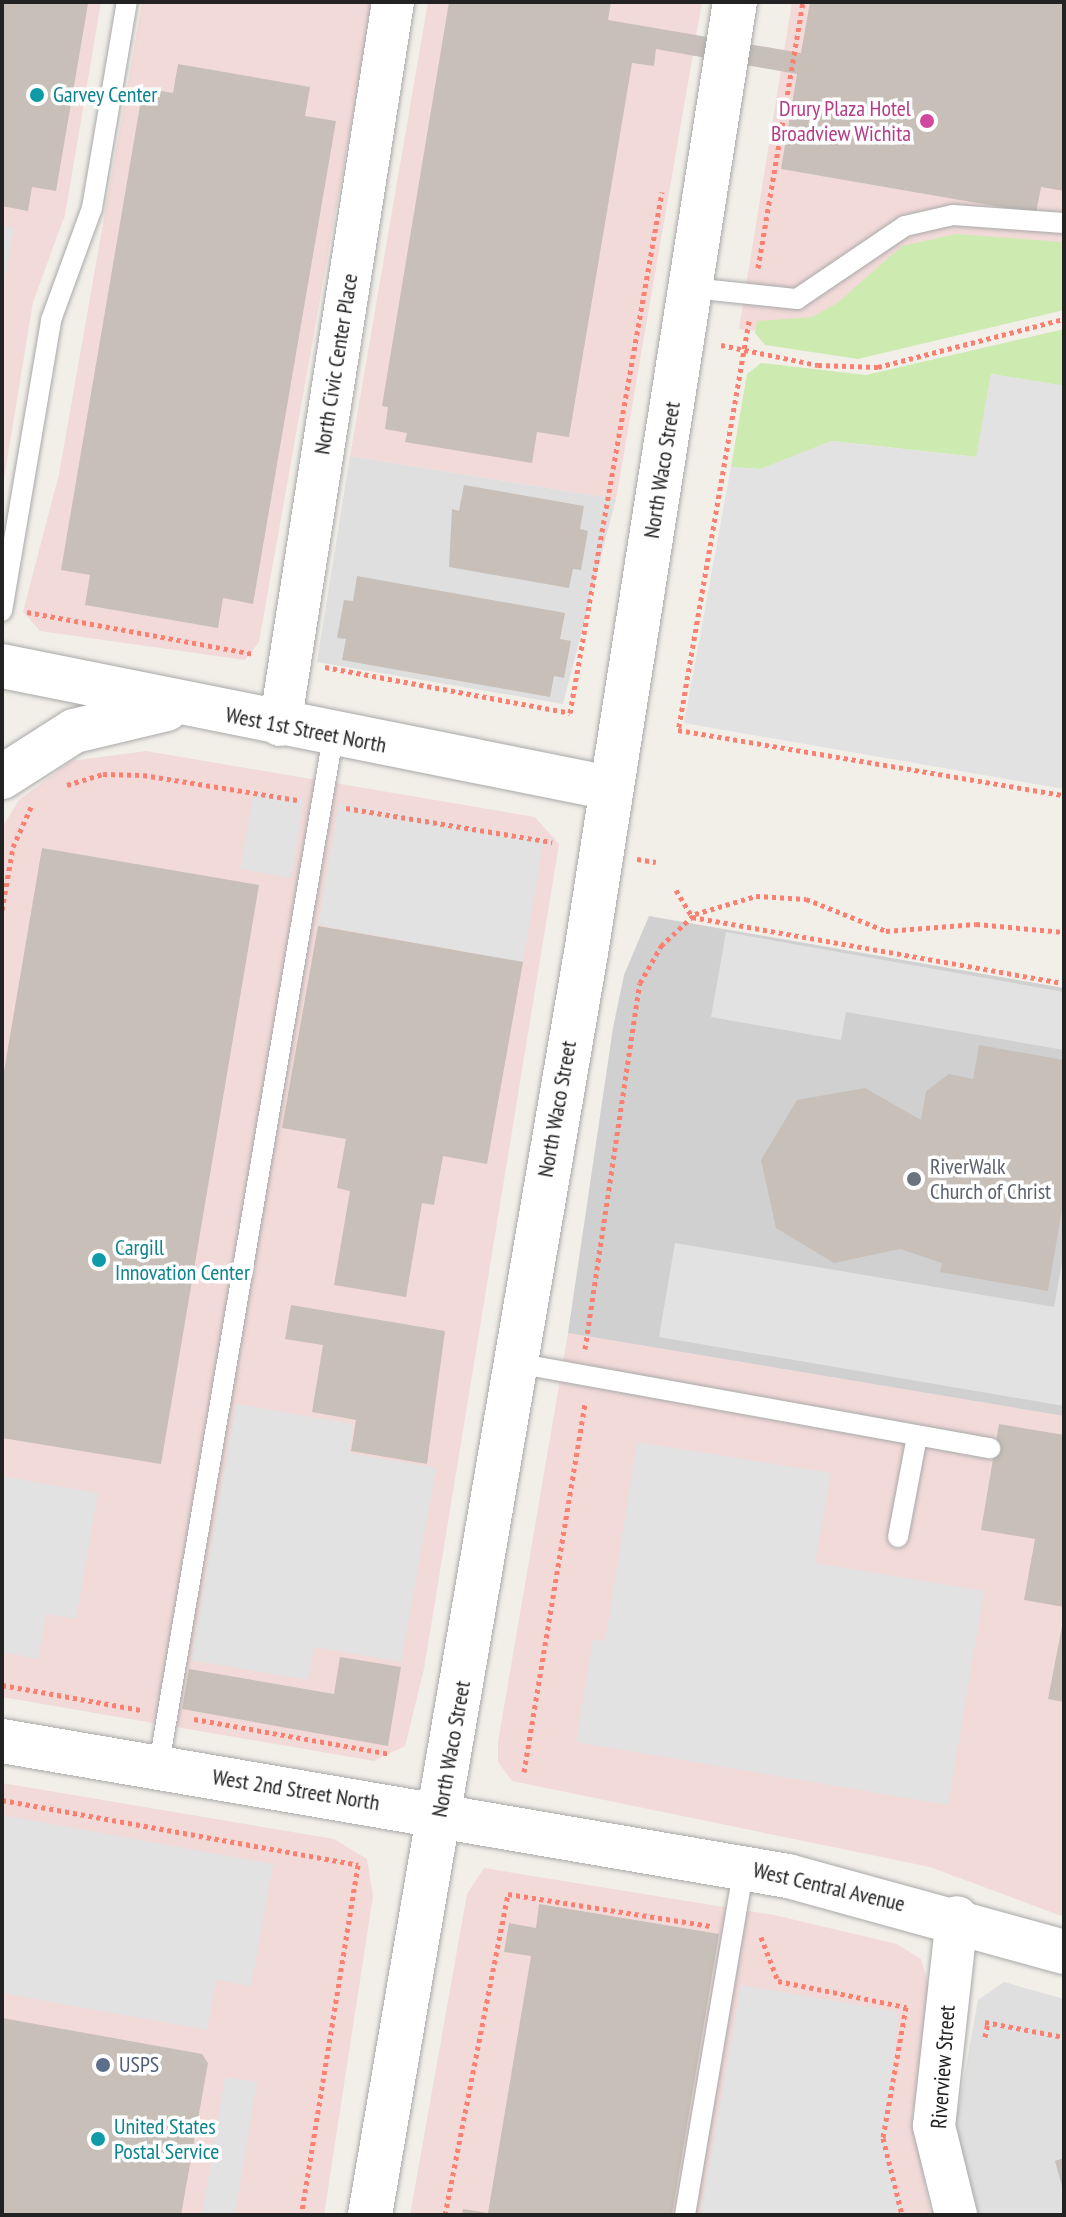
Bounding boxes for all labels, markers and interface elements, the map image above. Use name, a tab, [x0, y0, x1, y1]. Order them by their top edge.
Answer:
place label: Garvey Center	[53, 82, 158, 108]
marker: Garvey Center	[28, 86, 46, 104]
place label: Drury Plaza Hotel Broadview Wichita	[770, 95, 911, 146]
marker: Drury Plaza Hotel Broadview Wichita	[918, 112, 936, 130]
street label: North Civic Center Place	[309, 271, 363, 457]
street label: North Waco Street	[638, 400, 686, 540]
street label: West 1st Street North	[223, 701, 389, 759]
street label: North Waco Street	[532, 1039, 582, 1179]
place label: RiverWalk Church of Christ	[930, 1153, 1051, 1204]
marker: RiverWalk Church of Christ	[905, 1170, 923, 1188]
place label: Cargill Innovation Center	[115, 1234, 250, 1286]
marker: Cargill Innovation Center	[90, 1251, 108, 1269]
street label: North Waco Street	[426, 1679, 476, 1819]
street label: West 2nd Street North	[211, 1764, 381, 1816]
street label: West Central Avenue	[750, 1857, 908, 1917]
street label: Riverview Street	[925, 2004, 961, 2130]
place label: USPS	[119, 2052, 159, 2078]
marker: USPS	[94, 2056, 112, 2074]
place label: United States Postal Service	[114, 2113, 219, 2164]
marker: United States Postal Service	[89, 2130, 107, 2148]

